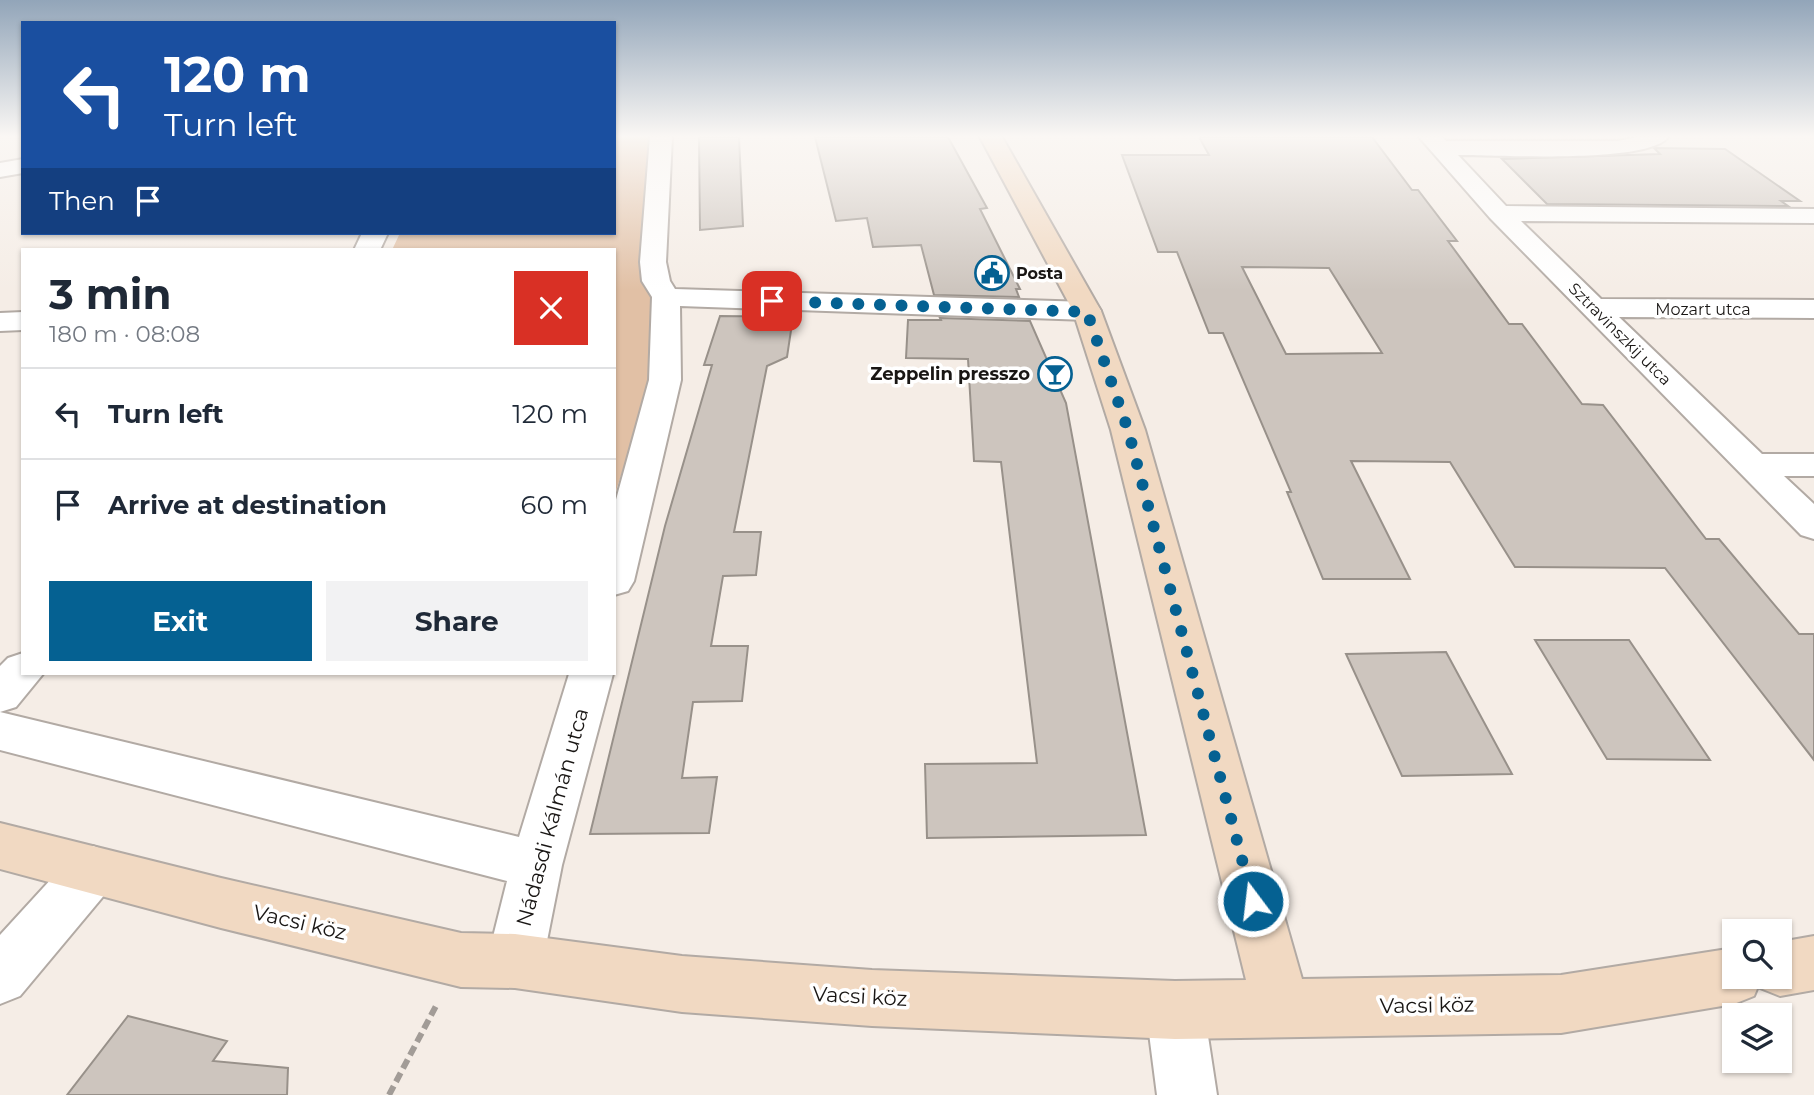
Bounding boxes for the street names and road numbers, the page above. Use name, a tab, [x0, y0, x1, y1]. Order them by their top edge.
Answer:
street label: Sztravinszkij utca	[1565, 279, 1675, 389]
street label: Mozart utca	[1655, 300, 1751, 319]
street label: Nádasdi Kálmán utca	[511, 705, 593, 929]
street label: Vacsi köz	[251, 899, 349, 945]
street label: Vacsi köz	[812, 981, 908, 1011]
street label: Vacsi köz	[1379, 992, 1475, 1018]

